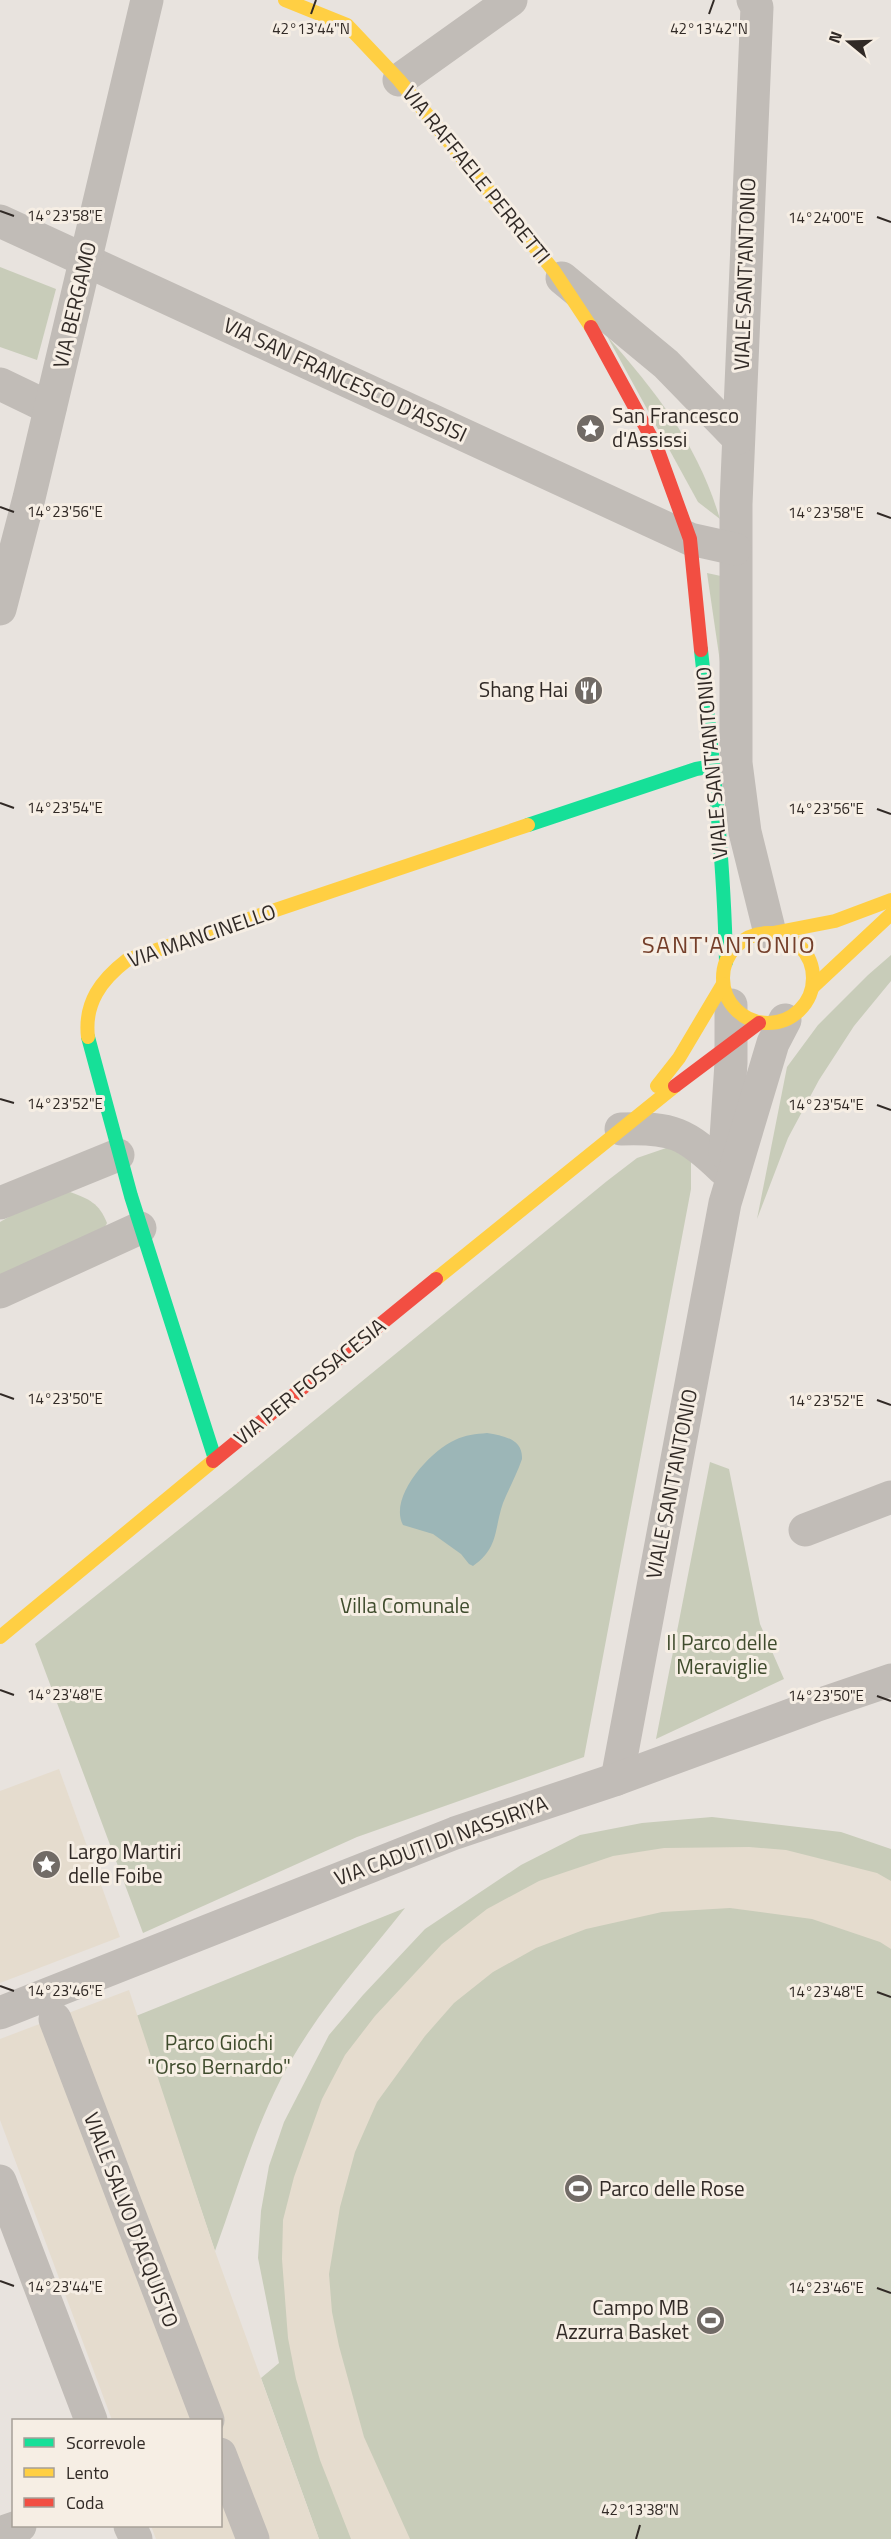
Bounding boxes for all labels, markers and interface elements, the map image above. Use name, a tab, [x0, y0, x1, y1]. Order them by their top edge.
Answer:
north arrow	[819, 12, 879, 72]
text: 42°13'44"N	[272, 17, 350, 40]
text: 42°13'42"N	[670, 17, 748, 40]
text: N	[822, 28, 848, 46]
street label: VIA RAFFAELE PERRETTI	[395, 79, 559, 270]
street label: VIALE SANT'ANTONIO	[725, 177, 763, 371]
text: 14°23'58"E	[27, 204, 103, 227]
text: 14°24'00"E	[788, 206, 864, 229]
street label: VIA BERGAMO	[44, 238, 104, 371]
street label: VIA SAN FRANCESCO D'ASSISI	[218, 308, 472, 450]
place label: San Francesco d'Assissi	[612, 399, 739, 455]
place icon: San Francesco d'Assissi	[575, 412, 607, 444]
text: 14°23'56"E	[27, 500, 103, 523]
text: 14°23'58"E	[788, 501, 864, 524]
street label: VIALE SANT'ANTONIO	[687, 666, 735, 861]
place label: Shang Hai	[479, 673, 568, 705]
restaurant icon: Shang Hai	[573, 674, 605, 706]
text: 14°23'54"E	[27, 796, 103, 819]
text: 14°23'56"E	[788, 797, 864, 820]
street label: VIA MANCINELLO	[123, 895, 280, 975]
district label: SANT'ANTONIO	[642, 926, 816, 962]
text: 14°23'52"E	[27, 1092, 103, 1115]
text: 14°23'54"E	[788, 1093, 864, 1116]
street label: VIA PER FOSSACESIA	[226, 1309, 393, 1453]
street label: VIALE SANT'ANTONIO	[637, 1386, 705, 1582]
text: 14°23'50"E	[27, 1387, 103, 1410]
text: 14°23'52"E	[788, 1389, 864, 1412]
park label: Villa Comunale	[340, 1589, 470, 1621]
park label: Il Parco delle Meraviglie	[666, 1626, 778, 1682]
text: 14°23'48"E	[27, 1683, 103, 1706]
text: 14°23'50"E	[788, 1684, 864, 1707]
street label: VIA CADUTI DI NASSIRIYA	[329, 1786, 552, 1894]
place label: Largo Martiri delle Foibe	[68, 1835, 181, 1891]
place icon: Largo Martiri delle Foibe	[31, 1848, 63, 1880]
text: 14°23'46"E	[27, 1979, 103, 2002]
text: 14°23'48"E	[788, 1980, 864, 2003]
park label: Parco Giochi "Orso Bernardo"	[147, 2026, 291, 2082]
street label: VIALE SALVO D'ACQUISTO	[76, 2107, 188, 2332]
place label: Parco delle Rose	[599, 2172, 745, 2204]
sports icon: Parco delle Rose	[562, 2173, 594, 2205]
text: 14°23'44"E	[27, 2275, 103, 2298]
text: 14°23'46"E	[788, 2276, 864, 2299]
place label: Campo MB Azzurra Basket	[556, 2291, 690, 2347]
sports icon: Campo MB Azzurra Basket	[694, 2304, 726, 2336]
legend	[12, 2419, 222, 2527]
text: Scorrevole	[66, 2429, 145, 2456]
text: Lento	[66, 2459, 109, 2486]
text: Coda	[66, 2489, 104, 2516]
text: 42°13'38"N	[601, 2498, 679, 2521]

